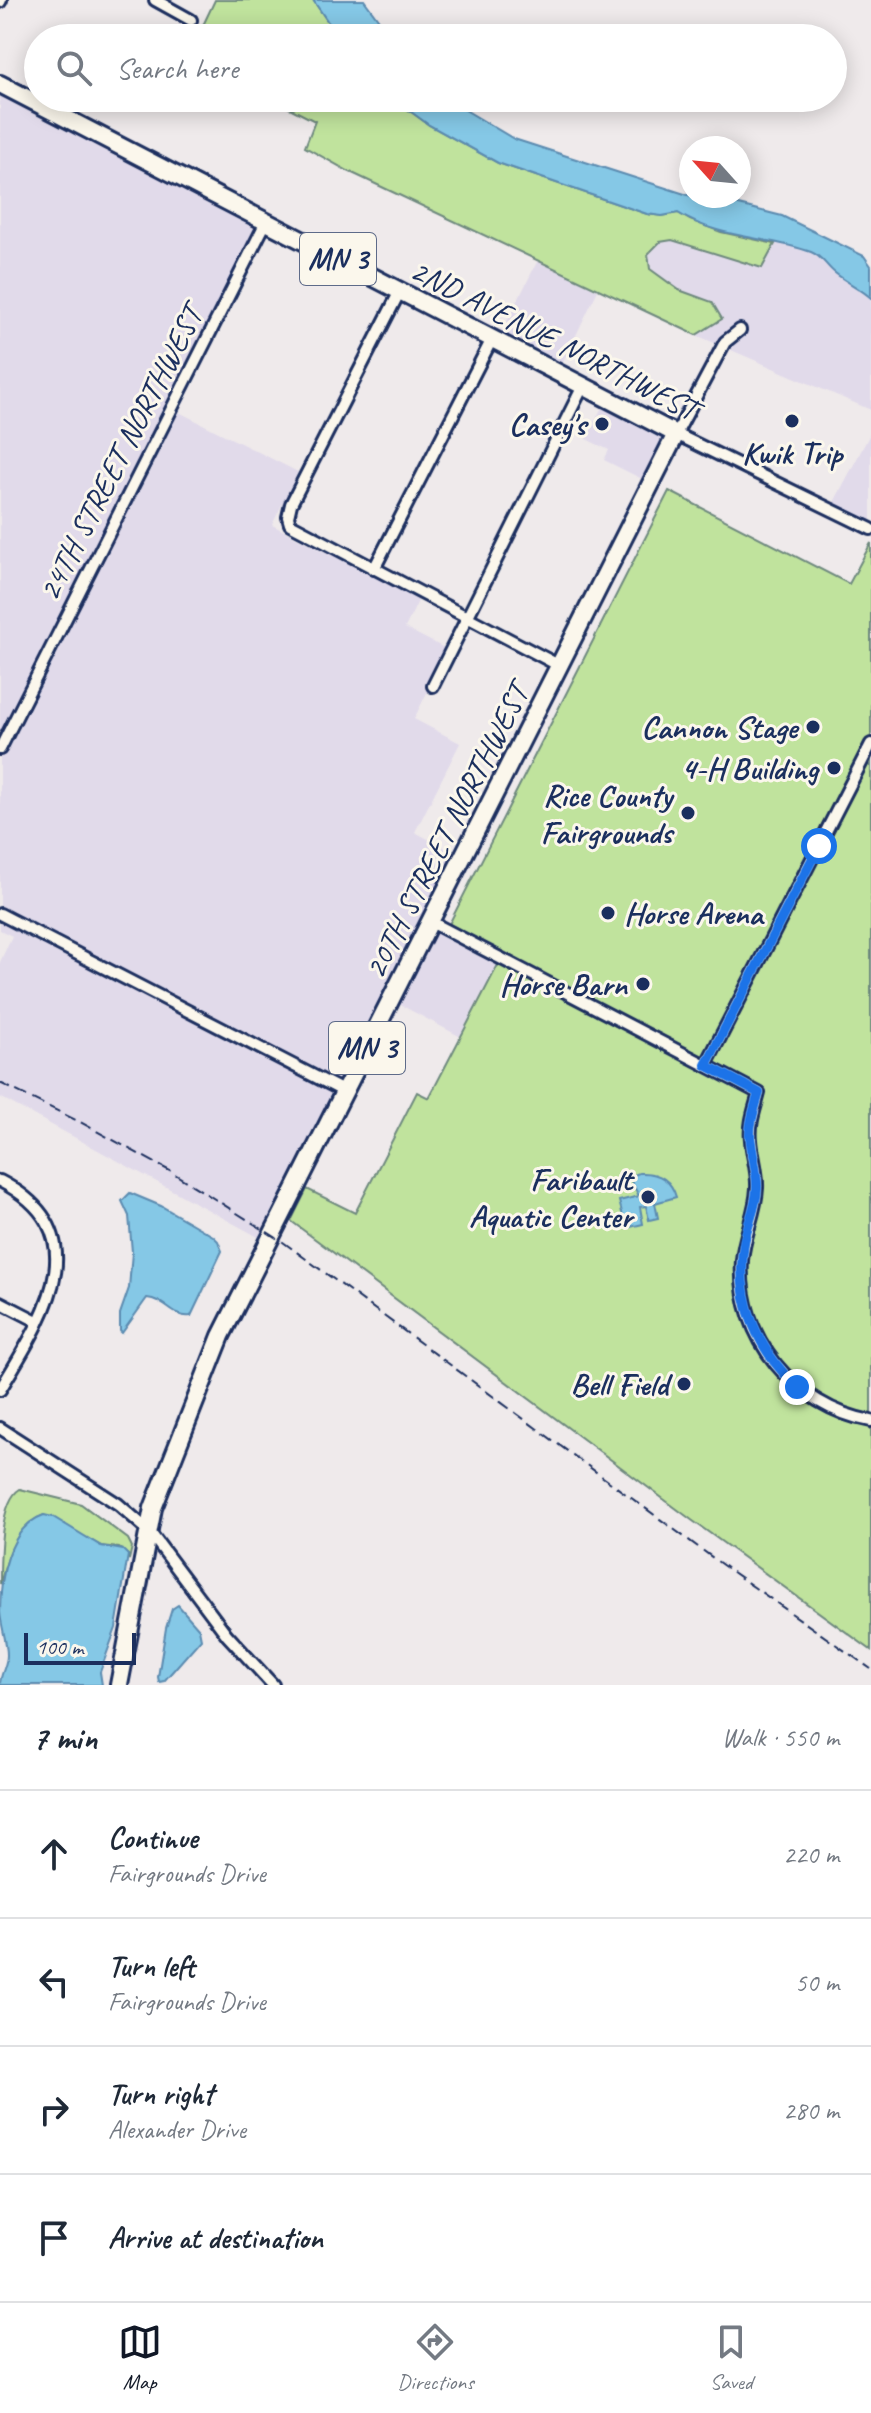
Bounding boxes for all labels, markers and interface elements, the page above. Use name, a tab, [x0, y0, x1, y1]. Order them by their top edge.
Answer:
search box	[24, 24, 847, 112]
icon: search	[52, 46, 96, 90]
text: Search here	[116, 49, 238, 87]
north arrow	[679, 136, 751, 208]
road number: MN 3	[300, 233, 376, 285]
street label: 2ND AVENUE NORTHWEST	[403, 249, 711, 433]
street label: 24TH STREET NORTHWEST	[28, 294, 215, 607]
place label: Casey's	[509, 404, 589, 445]
marker: Kwik Trip	[783, 412, 801, 430]
marker: Casey's	[593, 415, 611, 433]
place label: Kwik Trip	[742, 433, 844, 474]
street label: 20TH STREET NORTHWEST	[354, 672, 541, 985]
place label: Cannon Stage	[641, 707, 800, 748]
marker: Cannon Stage	[804, 718, 822, 736]
place label: 4-H Building	[681, 748, 820, 789]
marker: 4-H Building	[825, 759, 843, 777]
place label: Rice County Fairgrounds	[541, 775, 675, 853]
marker: Rice County Fairgrounds	[679, 804, 697, 822]
route start	[801, 828, 837, 864]
place label: Horse Arena	[624, 893, 765, 934]
marker: Horse Arena	[599, 904, 617, 922]
place label: Horse Barn	[500, 964, 628, 1005]
marker: Horse Barn	[634, 975, 652, 993]
road number: MN 3	[329, 1022, 405, 1074]
place label: Faribault Aquatic Center	[469, 1159, 635, 1237]
marker: Faribault Aquatic Center	[639, 1188, 657, 1206]
place label: Bell Field	[570, 1364, 673, 1405]
route end	[779, 1369, 815, 1405]
marker: Bell Field	[675, 1375, 693, 1393]
scale bar	[24, 1629, 136, 1665]
text: 100 m	[36, 1633, 83, 1661]
text: 7 min	[32, 1716, 97, 1759]
text: Walk · 550 m	[722, 1721, 839, 1754]
text: Continue	[108, 1819, 198, 1857]
icon: ahead	[32, 1832, 76, 1876]
text: 220 m	[783, 1838, 839, 1871]
text: Fairgrounds Drive	[108, 1857, 266, 1890]
text: Turn left	[108, 1947, 195, 1985]
icon: left	[32, 1960, 76, 2004]
text: 50 m	[795, 1966, 839, 1999]
text: Fairgrounds Drive	[108, 1985, 266, 2018]
text: Turn right	[108, 2075, 213, 2113]
icon: right	[32, 2088, 76, 2132]
text: 280 m	[783, 2094, 839, 2127]
text: Alexander Drive	[108, 2113, 246, 2146]
icon: arrive	[32, 2216, 76, 2260]
text: Arrive at destination	[108, 2219, 323, 2257]
tab: Map	[118, 2320, 162, 2396]
tab: Directions	[397, 2320, 474, 2396]
tab: Saved	[709, 2320, 753, 2396]

